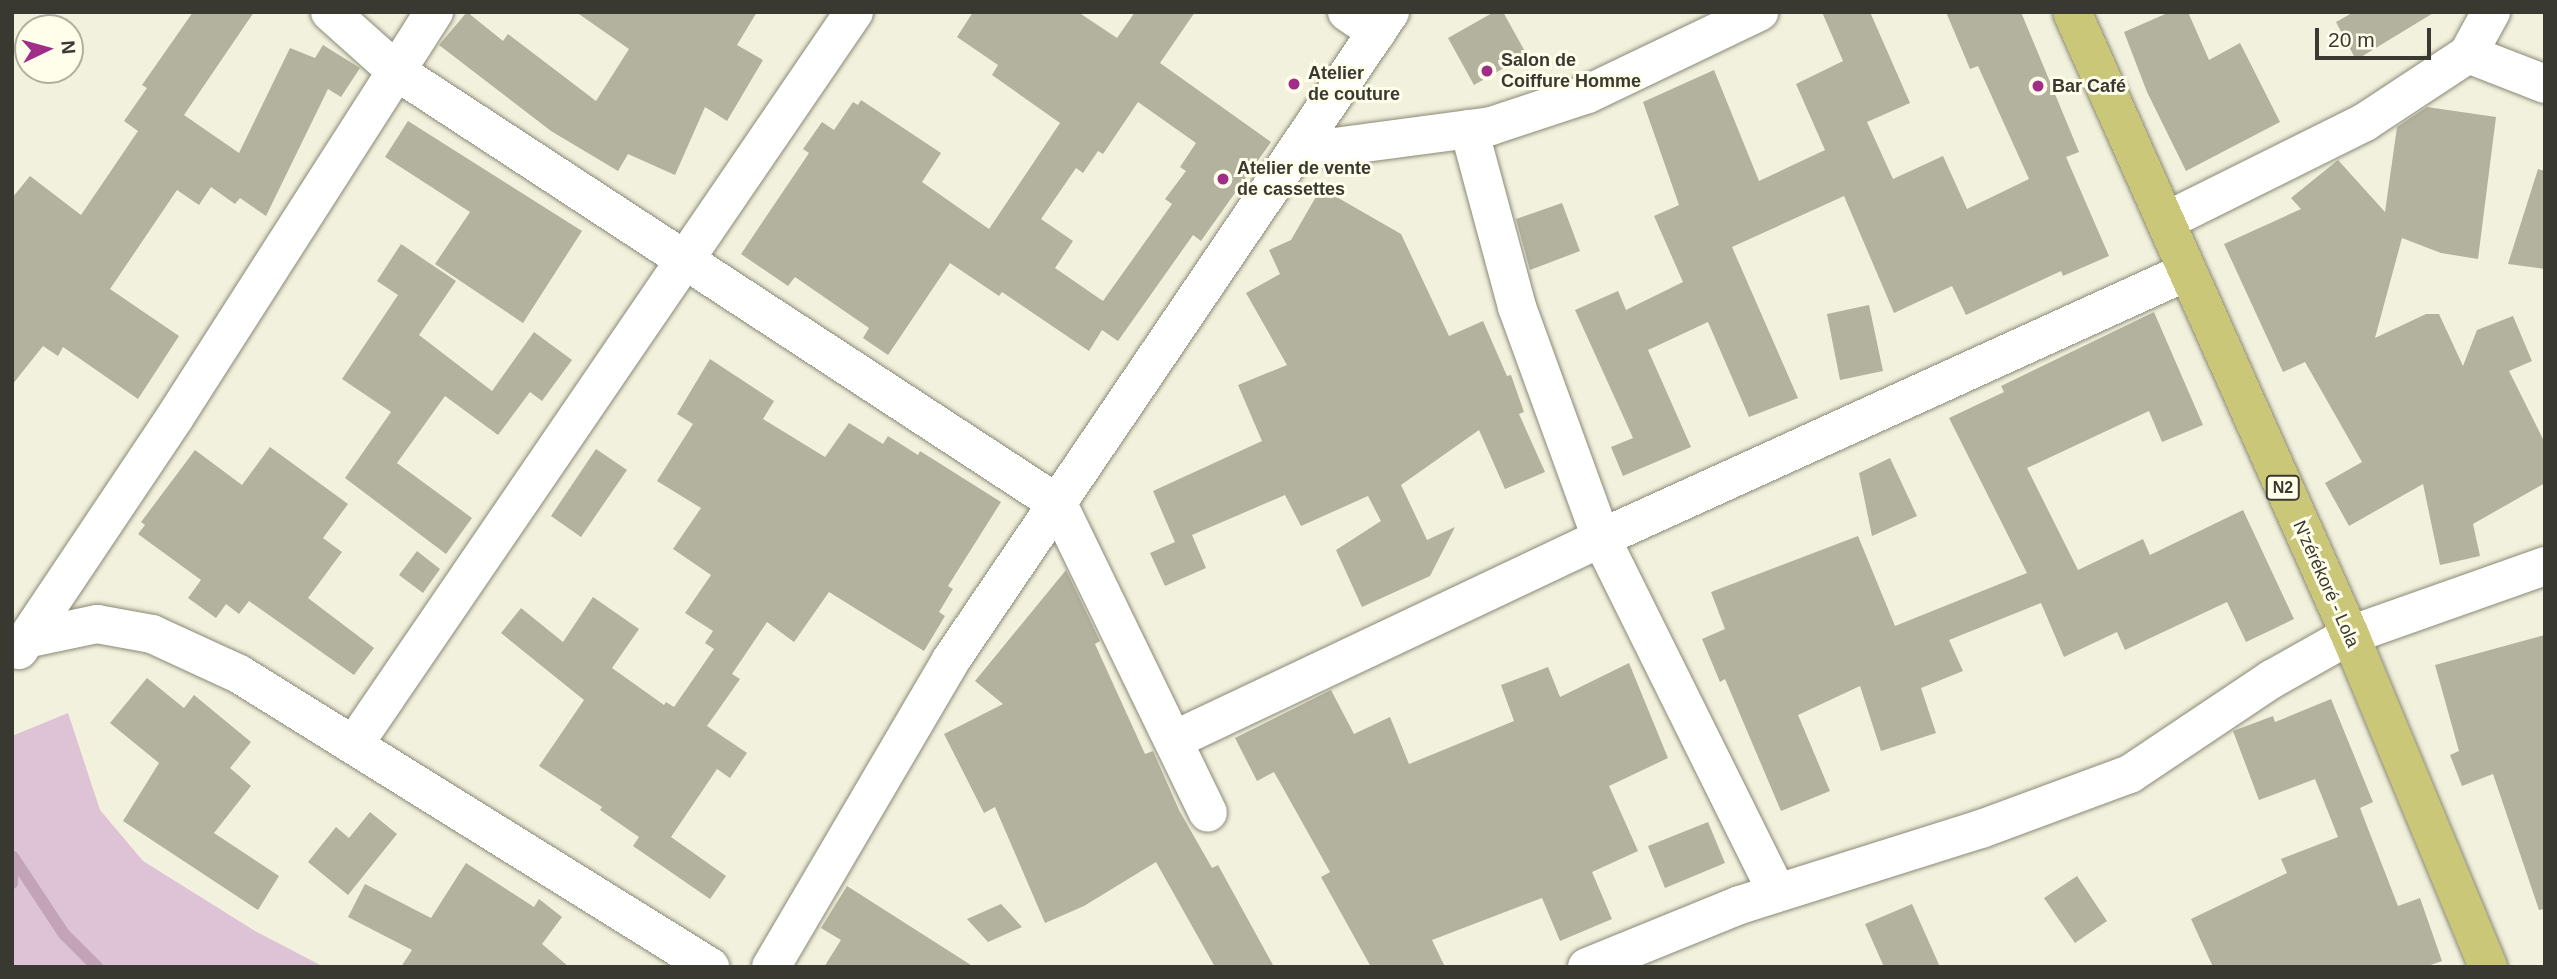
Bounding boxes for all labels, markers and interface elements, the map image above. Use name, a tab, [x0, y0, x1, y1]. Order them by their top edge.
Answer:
north arrow	[14, 14, 84, 84]
scale bar	[2319, 14, 2434, 58]
text: 20 m	[2328, 28, 2375, 51]
text: N	[57, 40, 79, 55]
place label: Salon de Coiffure Homme	[1501, 50, 1641, 92]
place label: Atelier de couture	[1308, 63, 1400, 106]
marker: Salon de Coiffure Homme	[1479, 63, 1495, 79]
place label: Bar Café	[2052, 75, 2126, 97]
marker: Atelier de couture	[1286, 76, 1302, 92]
marker: Bar Café	[2030, 78, 2046, 94]
place label: Atelier de vente de cassettes	[1237, 158, 1371, 200]
marker: Atelier de vente de cassettes	[1215, 171, 1231, 187]
road number: N2	[2266, 475, 2300, 500]
street label: N'zérékoré - Lola	[2288, 517, 2364, 651]

